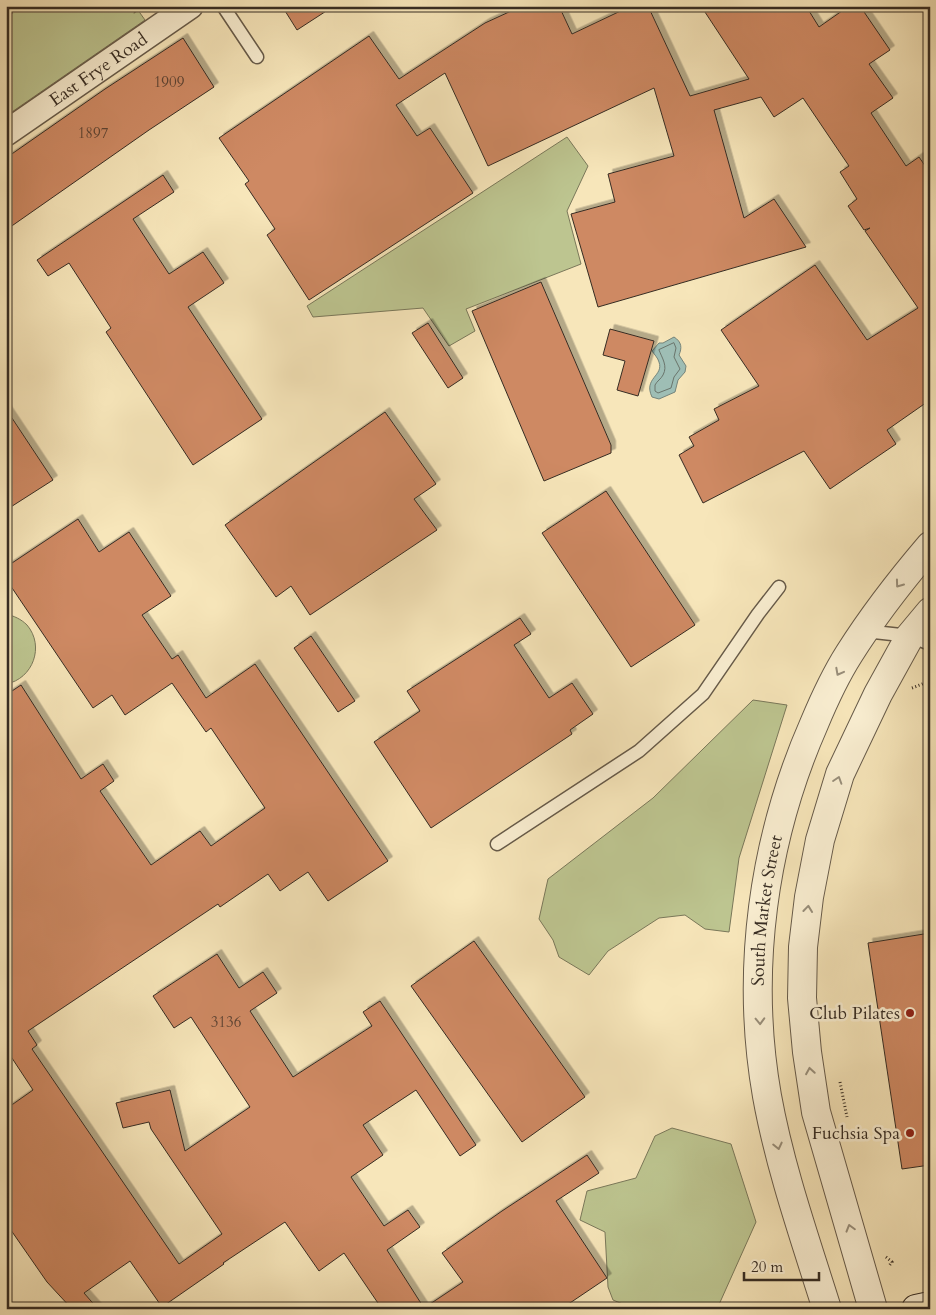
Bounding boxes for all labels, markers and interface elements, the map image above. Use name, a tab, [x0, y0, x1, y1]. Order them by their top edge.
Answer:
street label: East Frye Road	[44, 26, 153, 112]
house number: 1909	[154, 72, 185, 92]
house number: 1897	[78, 123, 109, 143]
one-way arrow	[896, 578, 905, 588]
one-way arrow	[835, 667, 845, 676]
one-way arrow	[833, 776, 843, 784]
street label: South Market Street	[745, 832, 789, 986]
one-way arrow	[802, 905, 813, 913]
place label: Club Pilates	[809, 1001, 900, 1026]
marker: Club Pilates	[904, 1007, 916, 1019]
house number: 3136	[211, 1012, 242, 1032]
one-way arrow	[754, 1017, 765, 1025]
one-way arrow	[805, 1067, 815, 1075]
place label: Fuchsia Spa	[812, 1121, 900, 1146]
marker: Fuchsia Spa	[904, 1127, 916, 1139]
one-way arrow	[772, 1141, 783, 1150]
one-way arrow	[845, 1224, 856, 1233]
scale bar	[744, 1250, 818, 1282]
text: 20 m	[751, 1257, 783, 1277]

